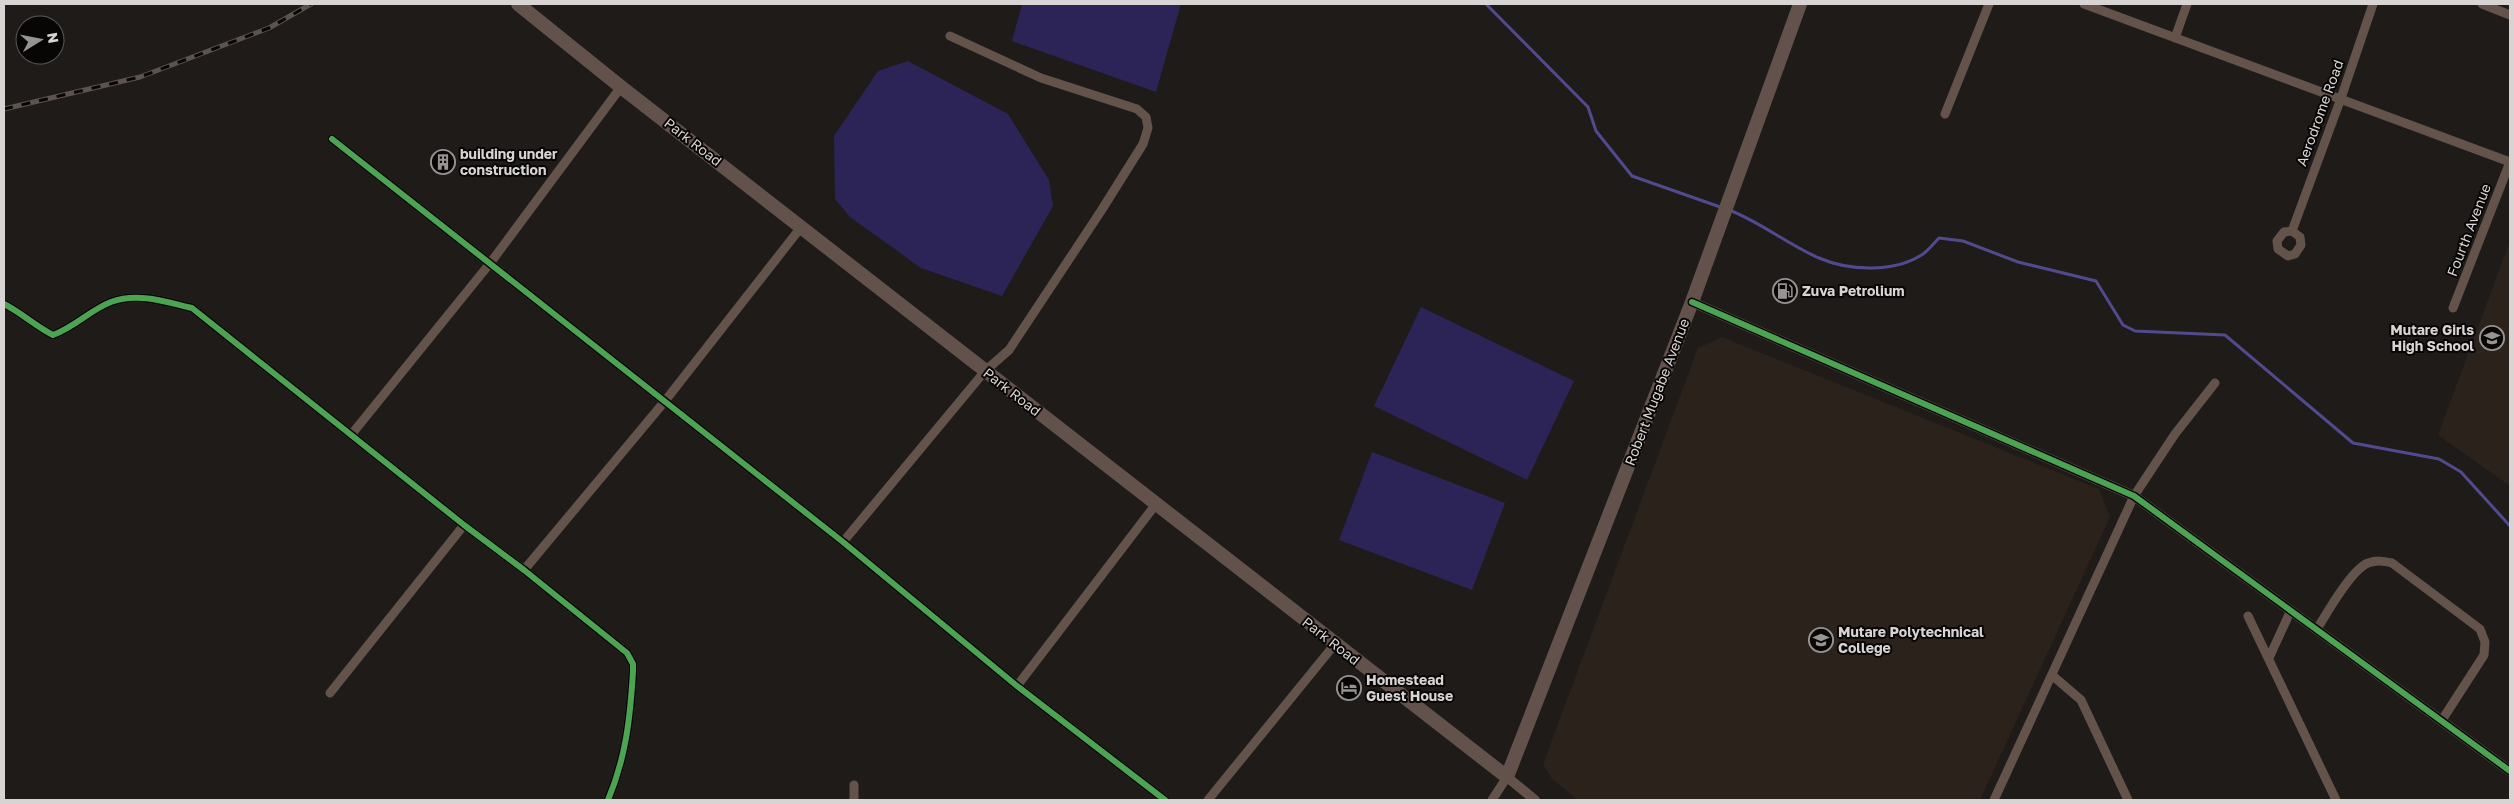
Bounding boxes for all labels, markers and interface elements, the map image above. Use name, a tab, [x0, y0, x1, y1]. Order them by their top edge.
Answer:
north arrow	[15, 15, 65, 65]
text: N	[44, 31, 63, 44]
street label: Aerodrome Road	[2292, 57, 2347, 168]
street label: Park Road	[661, 114, 725, 169]
place label: building under construction	[460, 145, 558, 178]
building icon: building under construction	[430, 149, 456, 175]
street label: Fourth Avenue	[2443, 181, 2494, 279]
fuel station icon: Zuva Petrolium	[1772, 278, 1798, 304]
place label: Zuva Petrolium	[1802, 282, 1904, 299]
street label: Robert Mugabe Avenue	[1621, 316, 1692, 468]
place label: Mutare Girls High School	[2390, 321, 2474, 354]
school or university icon: Mutare Girls High School	[2479, 325, 2505, 351]
street label: Park Road	[980, 364, 1044, 419]
street label: Park Road	[1299, 613, 1363, 668]
place label: Mutare Polytechnical College	[1838, 623, 1984, 656]
school or university icon: Mutare Polytechnical College	[1808, 627, 1834, 653]
place label: Homestead Guest House	[1366, 671, 1453, 704]
hotel icon: Homestead Guest House	[1336, 675, 1362, 701]

